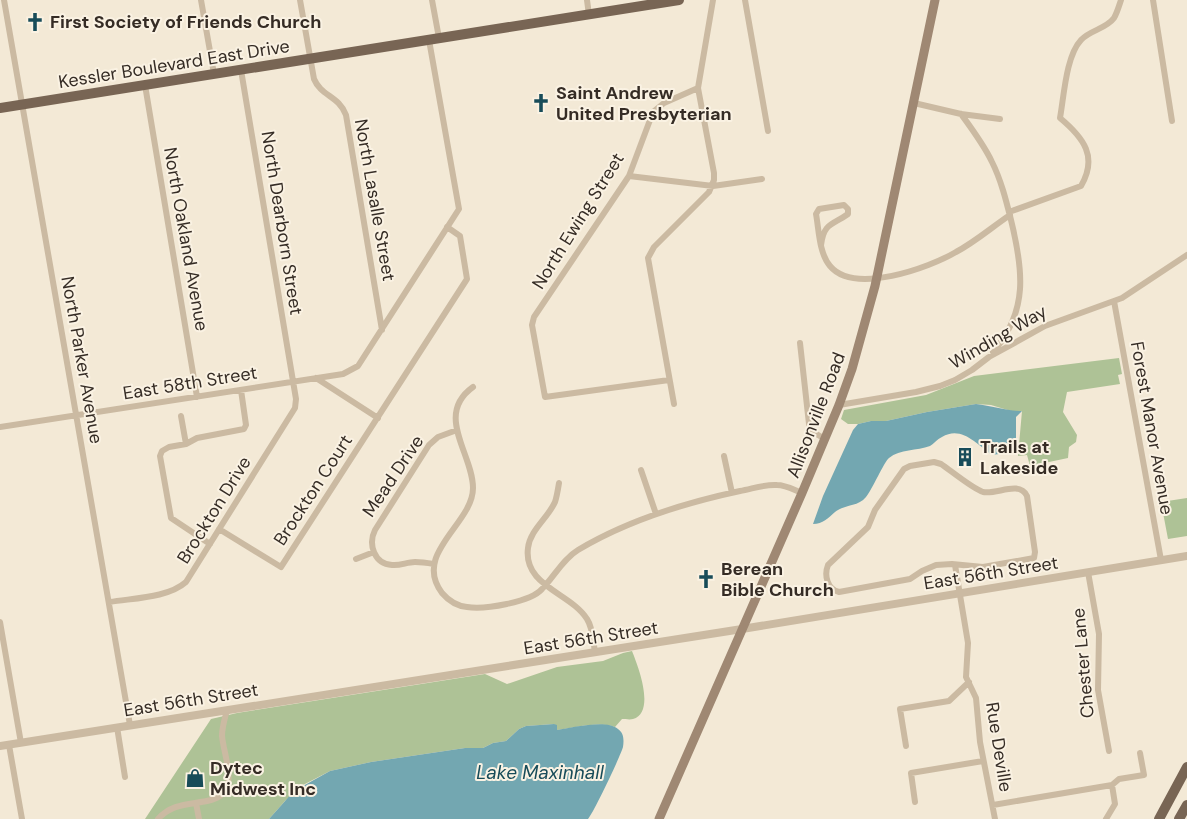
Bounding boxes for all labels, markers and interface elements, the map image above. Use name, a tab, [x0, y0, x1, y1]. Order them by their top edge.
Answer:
place label: First Society of Friends Church	[50, 10, 321, 34]
church icon: First Society of Friends Church	[24, 11, 46, 33]
street label: Kessler Boulevard East Drive	[57, 34, 291, 94]
place label: Saint Andrew United Presbyterian	[556, 81, 732, 126]
church icon: Saint Andrew United Presbyterian	[530, 92, 552, 114]
street label: North Lasalle Street	[349, 117, 401, 283]
street label: North Dearborn Street	[256, 129, 308, 317]
street label: North Oakland Avenue	[158, 145, 214, 333]
street label: North Ewing Street	[526, 148, 630, 294]
street label: North Parker Avenue	[55, 274, 109, 446]
street label: Winding Way	[945, 299, 1051, 375]
street label: Forest Manor Avenue	[1125, 339, 1179, 517]
street label: Allisonville Road	[781, 349, 851, 481]
street label: East 58th Street	[121, 361, 259, 405]
street label: Brockton Court	[268, 430, 358, 550]
street label: Mead Drive	[357, 430, 429, 522]
place label: Trails at Lakeside	[980, 435, 1058, 480]
building icon: Trails at Lakeside	[954, 446, 976, 468]
street label: Brockton Drive	[171, 452, 257, 568]
street label: East 56th Street	[922, 551, 1060, 595]
place label: Berean Bible Church	[721, 557, 834, 602]
church icon: Berean Bible Church	[695, 568, 717, 590]
street label: Chester Lane	[1066, 607, 1100, 719]
street label: East 56th Street	[522, 616, 660, 660]
street label: East 56th Street	[122, 678, 260, 722]
street label: Rue Deville	[980, 701, 1018, 793]
place label: Dytec Midwest Inc	[210, 756, 316, 801]
water label: Lake Maxinhall	[476, 760, 604, 785]
shop icon: Dytec Midwest Inc	[184, 767, 206, 789]

